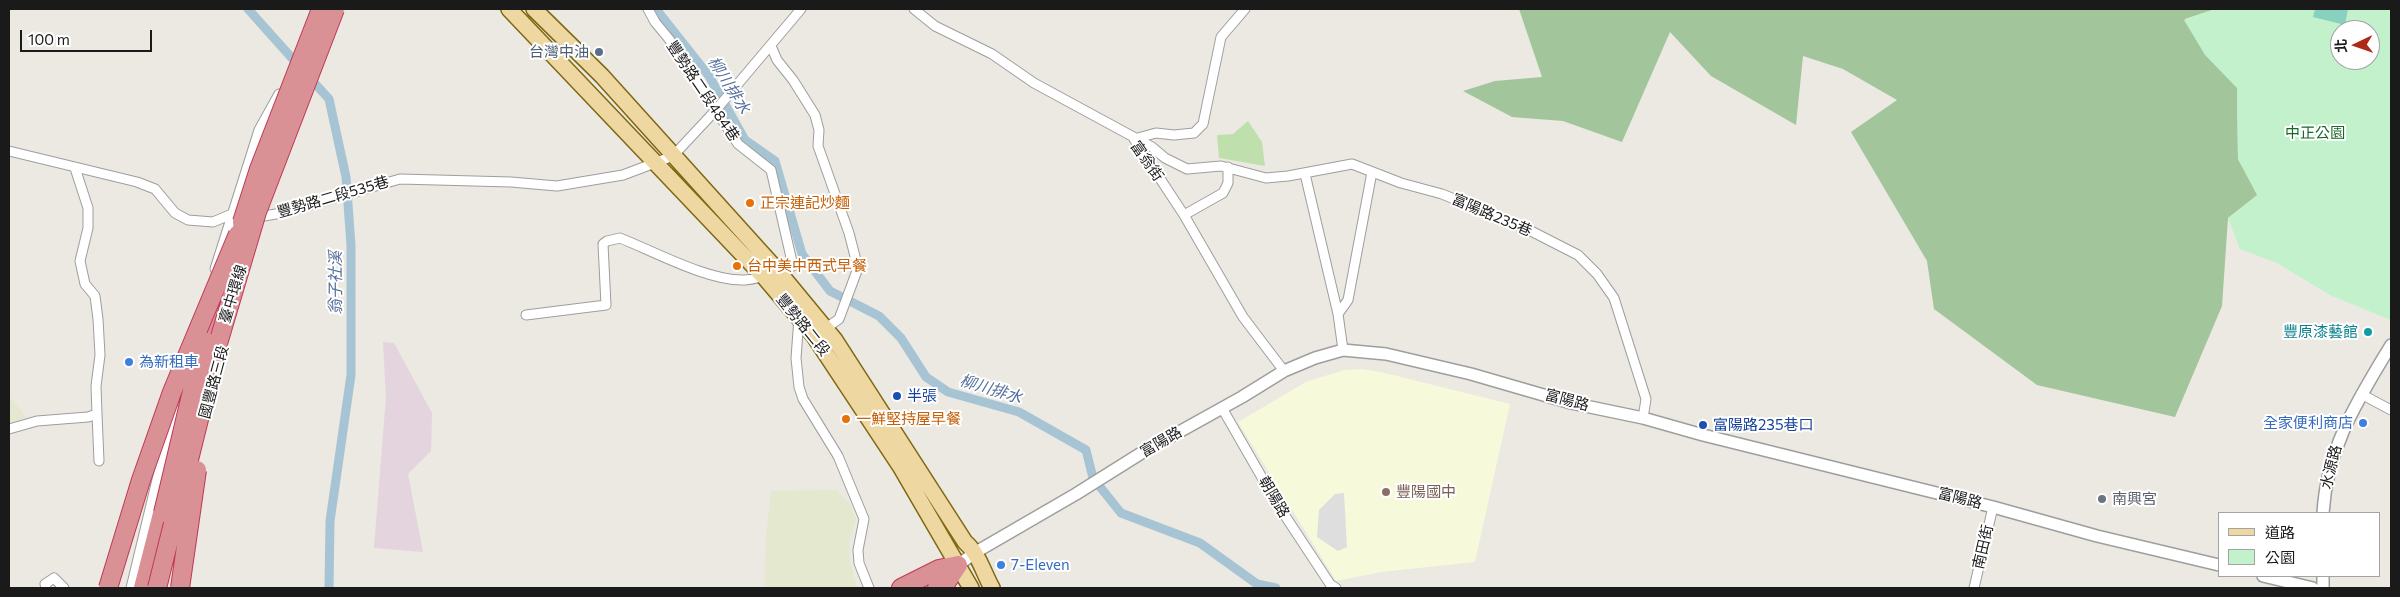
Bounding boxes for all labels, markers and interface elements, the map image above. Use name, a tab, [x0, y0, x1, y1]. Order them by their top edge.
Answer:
scale bar	[22, 20, 155, 52]
north arrow	[2330, 20, 2380, 70]
text: 100 m	[28, 30, 70, 48]
street label: 豐勢路二段484巷	[663, 37, 743, 145]
text: 北	[2332, 38, 2349, 53]
place label: 台灣中油	[529, 43, 589, 61]
marker: 台灣中油	[593, 46, 605, 58]
water label: 柳川排水	[704, 53, 754, 117]
park label: 中正公園	[2285, 124, 2345, 142]
street label: 富翁街	[1127, 137, 1167, 185]
street label: 豐勢路二段535巷	[275, 172, 391, 222]
street label: 富陽路235巷	[1449, 190, 1535, 240]
place label: 正宗連記炒麵	[760, 194, 850, 212]
marker: 正宗連記炒麵	[744, 197, 756, 209]
water label: 翁子社溪	[326, 251, 346, 315]
place label: 台中美中西式早餐	[747, 257, 867, 275]
marker: 台中美中西式早餐	[731, 260, 743, 272]
street label: 臺中環線	[216, 263, 250, 325]
street label: 豐勢路二段	[772, 290, 834, 360]
place label: 豐原漆藝館	[2283, 323, 2358, 341]
marker: 豐原漆藝館	[2362, 326, 2374, 338]
street label: 國豐路三段	[196, 343, 232, 421]
place label: 為新租車	[139, 353, 199, 371]
marker: 為新租車	[123, 356, 135, 368]
water label: 柳川排水	[958, 370, 1024, 408]
street label: 富陽路	[1543, 385, 1591, 415]
place label: 半張	[907, 387, 937, 405]
marker: 半張	[891, 390, 903, 402]
place label: 一鮮堅持屋早餐	[856, 410, 961, 428]
marker: 一鮮堅持屋早餐	[840, 413, 852, 425]
place label: 全家便利商店	[2263, 414, 2353, 432]
place label: 富陽路235巷口	[1713, 416, 1813, 434]
marker: 全家便利商店	[2357, 417, 2369, 429]
marker: 富陽路235巷口	[1697, 419, 1709, 431]
street label: 富陽路	[1137, 423, 1185, 461]
street label: 水源路	[2317, 443, 2345, 491]
street label: 朝陽路	[1255, 473, 1293, 521]
place label: 豐陽國中	[1396, 483, 1456, 501]
street label: 富陽路	[1936, 484, 1984, 512]
marker: 豐陽國中	[1380, 486, 1392, 498]
place label: 南興宮	[2112, 490, 2157, 508]
marker: 南興宮	[2096, 493, 2108, 505]
legend	[2218, 512, 2380, 577]
street label: 南田街	[1969, 523, 1997, 571]
text: 道路	[2265, 523, 2295, 541]
text: 公園	[2265, 548, 2295, 566]
place label: 7-Eleven	[1011, 556, 1070, 574]
marker: 7-Eleven	[995, 559, 1007, 571]

